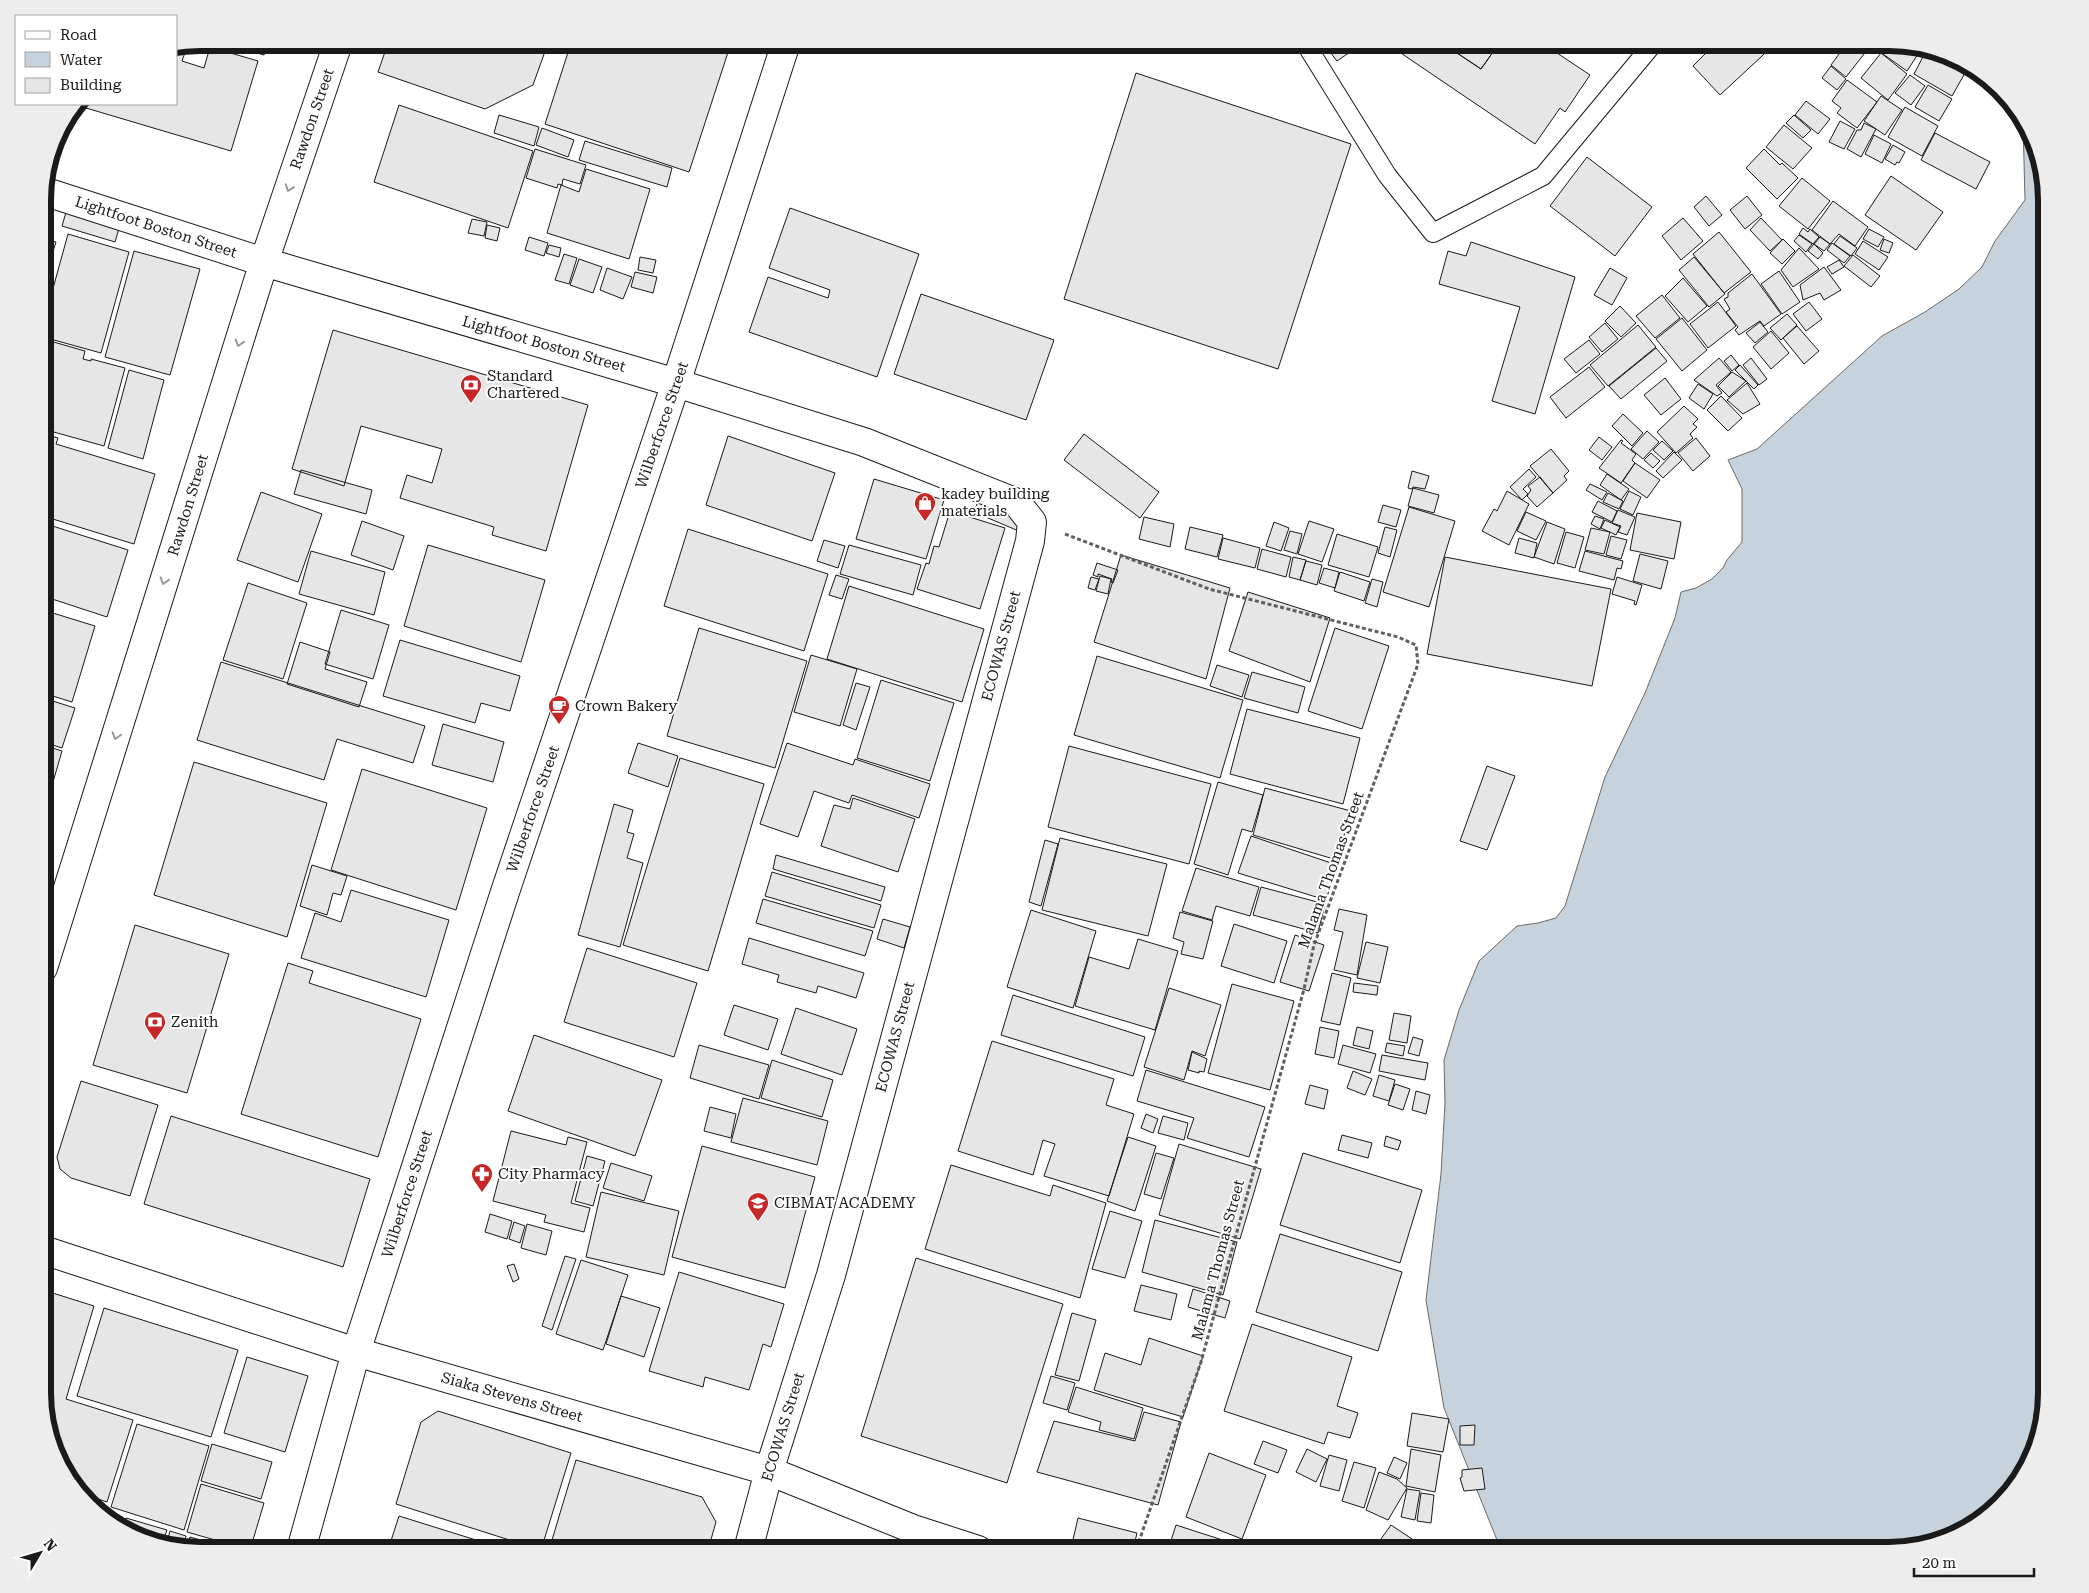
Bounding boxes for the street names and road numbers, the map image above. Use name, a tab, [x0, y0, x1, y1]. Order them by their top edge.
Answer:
street label: Rawdon Street	[286, 66, 338, 172]
street label: Lightfoot Boston Street	[73, 192, 240, 262]
street label: Lightfoot Boston Street	[460, 312, 628, 376]
street label: Wilberforce Street	[632, 359, 692, 491]
street label: Rawdon Street	[164, 452, 212, 558]
street label: ECOWAS Street	[978, 588, 1024, 703]
street label: Wilberforce Street	[503, 743, 563, 875]
street label: Malama Thomas Street	[1294, 789, 1368, 951]
street label: ECOWAS Street	[872, 979, 918, 1094]
street label: Wilberforce Street	[378, 1128, 436, 1260]
street label: Malama Thomas Street	[1188, 1177, 1248, 1342]
street label: Siaka Stevens Street	[439, 1368, 585, 1426]
street label: ECOWAS Street	[758, 1370, 808, 1484]

